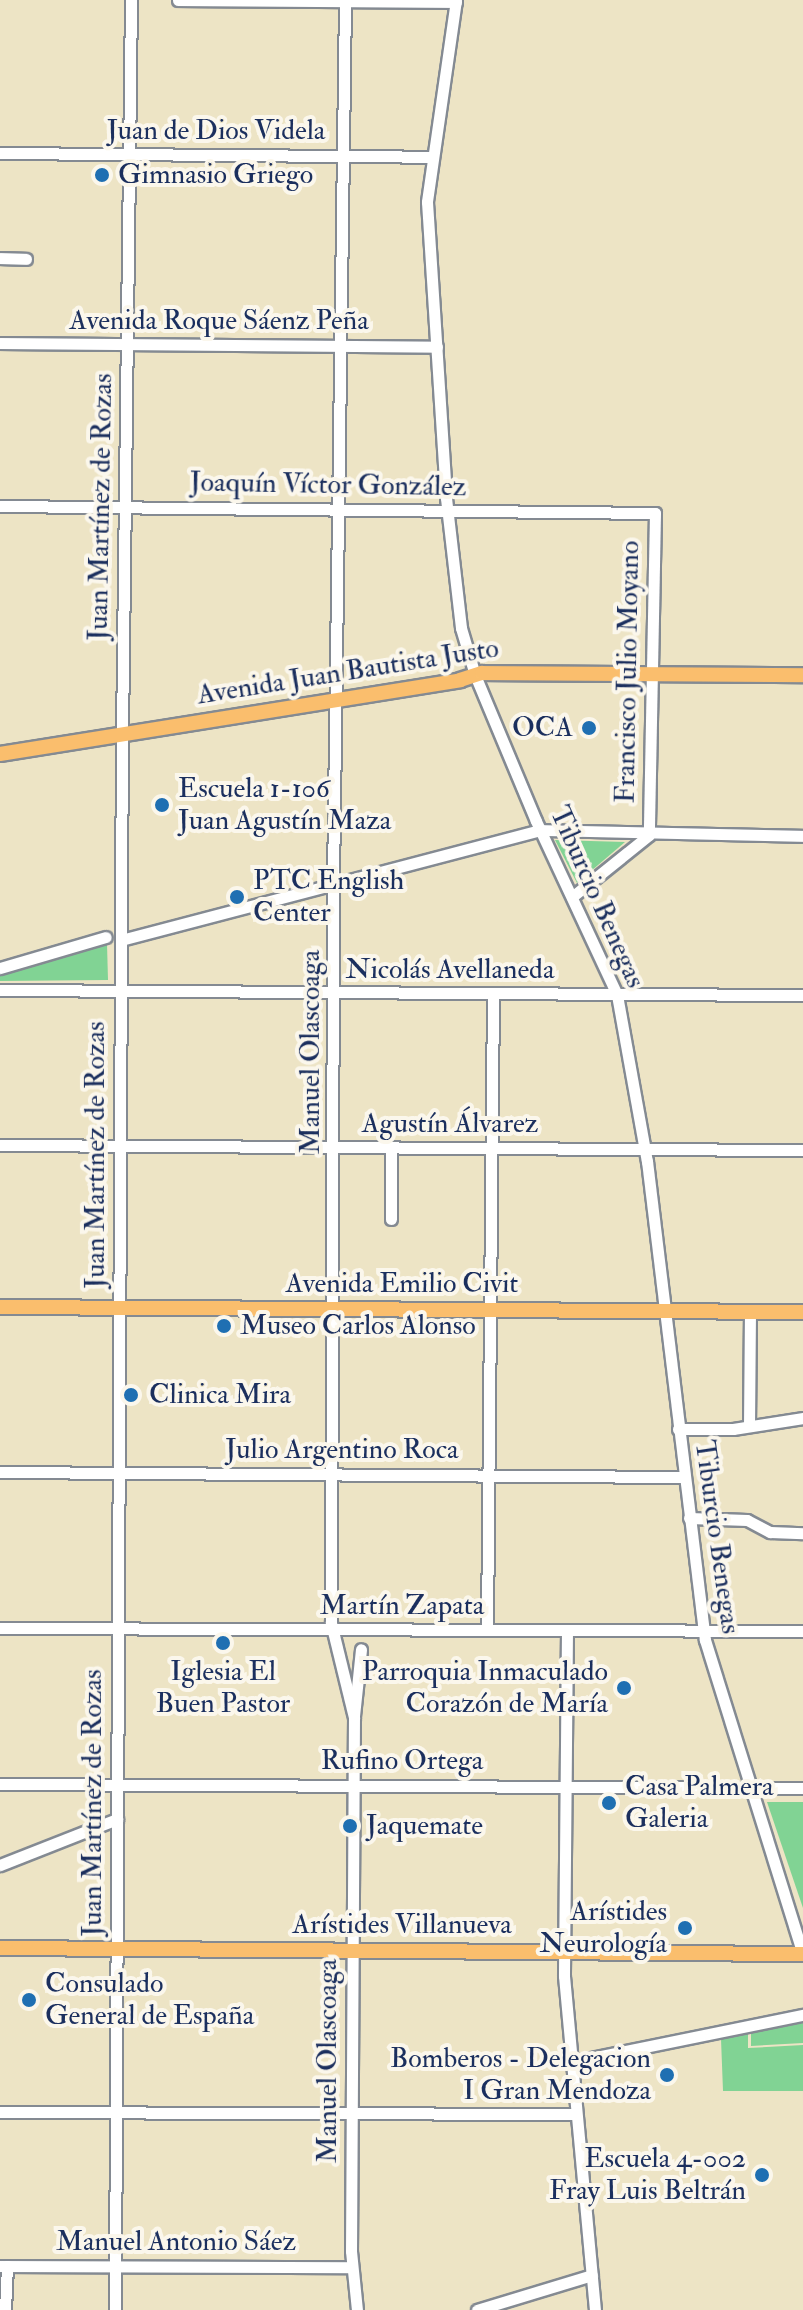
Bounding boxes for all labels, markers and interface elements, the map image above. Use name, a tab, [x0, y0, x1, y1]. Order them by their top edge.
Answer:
street label: Juan de Dios Videla	[107, 114, 325, 148]
place label: Gimnasio Griego	[118, 158, 313, 192]
marker: Gimnasio Griego	[93, 166, 111, 184]
street label: Avenida Roque Sáenz Peña	[69, 304, 369, 338]
street label: Juan Martínez de Rozas	[82, 373, 120, 641]
street label: Joaquín Víctor González	[189, 466, 467, 504]
street label: Francisco Julio Moyano	[609, 540, 647, 804]
street label: Avenida Juan Bautista Justo	[195, 632, 501, 712]
place label: OCA	[512, 711, 573, 745]
marker: OCA	[580, 719, 598, 737]
place label: Escuela 1-106 Juan Agustín Maza	[178, 772, 391, 838]
marker: Escuela 1-106 Juan Agustín Maza	[153, 796, 171, 814]
street label: Tiburcio Benegas	[542, 801, 652, 993]
place label: PTC English Center	[253, 864, 404, 930]
marker: PTC English Center	[228, 888, 246, 906]
street label: Manuel Olascoaga	[294, 950, 328, 1154]
street label: Nicolás Avellaneda	[346, 953, 554, 987]
street label: Juan Martínez de Rozas	[79, 1021, 113, 1289]
street label: Agustín Álvarez	[362, 1107, 538, 1141]
street label: Avenida Emilio Civit	[286, 1267, 518, 1301]
place label: Museo Carlos Alonso	[240, 1309, 476, 1343]
marker: Museo Carlos Alonso	[215, 1317, 233, 1335]
place label: Clinica Mira	[149, 1378, 291, 1412]
marker: Clinica Mira	[120, 1384, 142, 1406]
street label: Julio Argentino Roca	[225, 1433, 459, 1467]
street label: Tiburcio Benegas	[687, 1438, 747, 1636]
street label: Martín Zapata	[320, 1589, 484, 1623]
marker: Iglesia El Buen Pastor	[214, 1634, 232, 1652]
place label: Iglesia El Buen Pastor	[156, 1655, 290, 1721]
place label: Parroquia Inmaculado Corazón de María	[362, 1655, 608, 1721]
street label: Juan Martínez de Rozas	[76, 1669, 110, 1937]
marker: Parroquia Inmaculado Corazón de María	[615, 1679, 633, 1697]
street label: Rufino Ortega	[321, 1744, 483, 1778]
place label: Casa Palmera Galeria	[625, 1770, 774, 1836]
marker: Casa Palmera Galeria	[600, 1794, 618, 1812]
place label: Jaquemate	[366, 1809, 483, 1843]
marker: Jaquemate	[341, 1817, 359, 1835]
place label: Arístides Neurología	[539, 1895, 667, 1961]
street label: Arístides Villanueva	[292, 1908, 512, 1942]
marker: Arístides Neurología	[674, 1917, 696, 1939]
street label: Manuel Olascoaga	[311, 1959, 345, 2163]
place label: Consulado General de España	[45, 1967, 254, 2033]
marker: Consulado General de España	[20, 1991, 38, 2009]
place label: Bomberos - Delegacion I Gran Mendoza	[390, 2042, 651, 2108]
marker: Bomberos - Delegacion I Gran Mendoza	[658, 2066, 676, 2084]
place label: Escuela 4-002 Fray Luis Beltrán	[549, 2142, 746, 2208]
marker: Escuela 4-002 Fray Luis Beltrán	[753, 2166, 771, 2184]
street label: Manuel Antonio Sáez	[56, 2225, 296, 2259]

